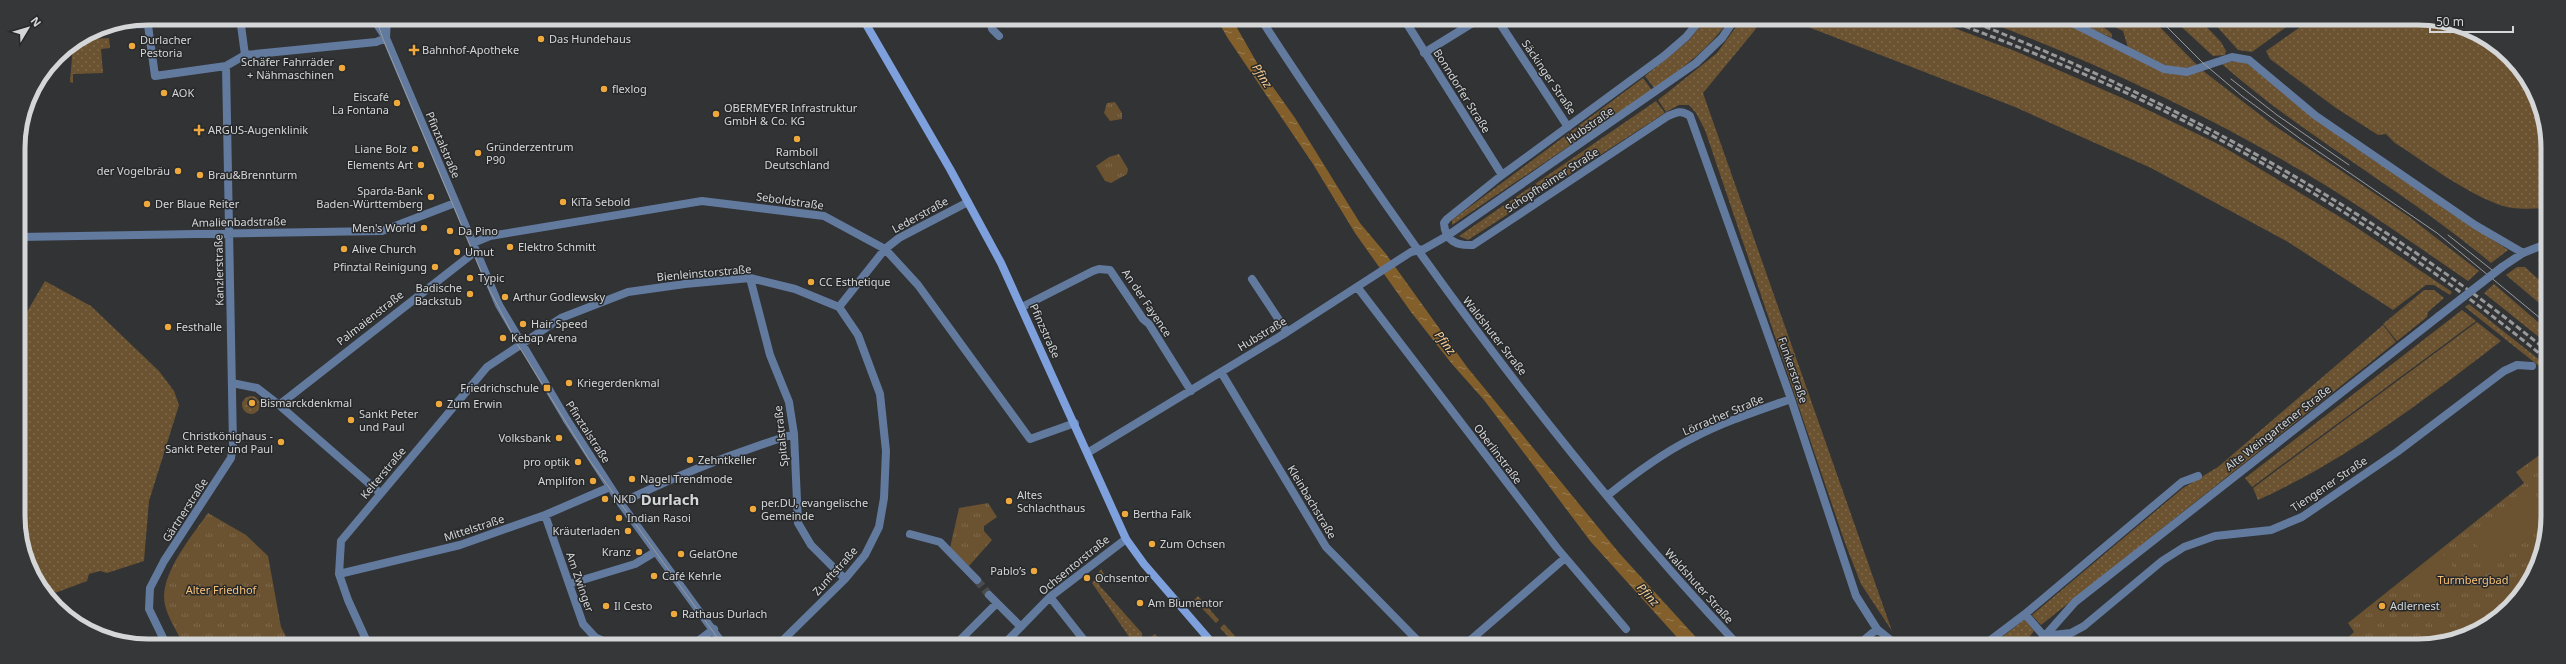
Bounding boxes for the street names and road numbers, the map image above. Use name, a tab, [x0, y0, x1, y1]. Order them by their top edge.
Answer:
street label: Säckinger Straße	[1519, 36, 1580, 117]
street label: Bonndorfer Straße	[1431, 46, 1494, 136]
street label: Hubstraße	[1563, 103, 1616, 146]
street label: Pfinztalstraße	[423, 109, 464, 180]
street label: Schopfheimer Straße	[1502, 144, 1601, 215]
street label: Seboldstraße	[755, 188, 825, 213]
street label: Lederstraße	[889, 193, 951, 236]
street label: Amalienbadstraße	[191, 213, 286, 230]
street label: Kanzlerstraße	[210, 234, 227, 306]
street label: Bienleinstorstraße	[656, 261, 752, 284]
street label: An der Fayence	[1119, 266, 1176, 340]
street label: Palmaienstraße	[333, 287, 406, 348]
street label: Waldshuter Straße	[1460, 293, 1531, 378]
street label: Pfinzstraße	[1027, 301, 1064, 360]
street label: Hubstraße	[1234, 313, 1289, 354]
street label: Funkerstraße	[1775, 335, 1812, 405]
street label: Alte Weingartener Straße	[2222, 382, 2334, 474]
street label: Lörracher Straße	[1680, 391, 1766, 438]
street label: Pfinztalstraße	[563, 398, 614, 466]
street label: Spitalstraße	[770, 405, 791, 467]
street label: Oberlinstraße	[1471, 421, 1526, 487]
street label: Kelterstraße	[356, 444, 409, 502]
street label: Tiengener Straße	[2288, 452, 2370, 515]
street label: Kleinbachstraße	[1285, 462, 1340, 541]
street label: Gärtnerstraße	[158, 475, 211, 544]
street label: Mittelstraße	[442, 511, 506, 544]
street label: Ochsentorstraße	[1035, 531, 1112, 598]
street label: Zunftstraße	[809, 543, 860, 598]
street label: Waldshuter Straße	[1662, 545, 1737, 626]
street label: Am Zwinger	[563, 550, 598, 614]

